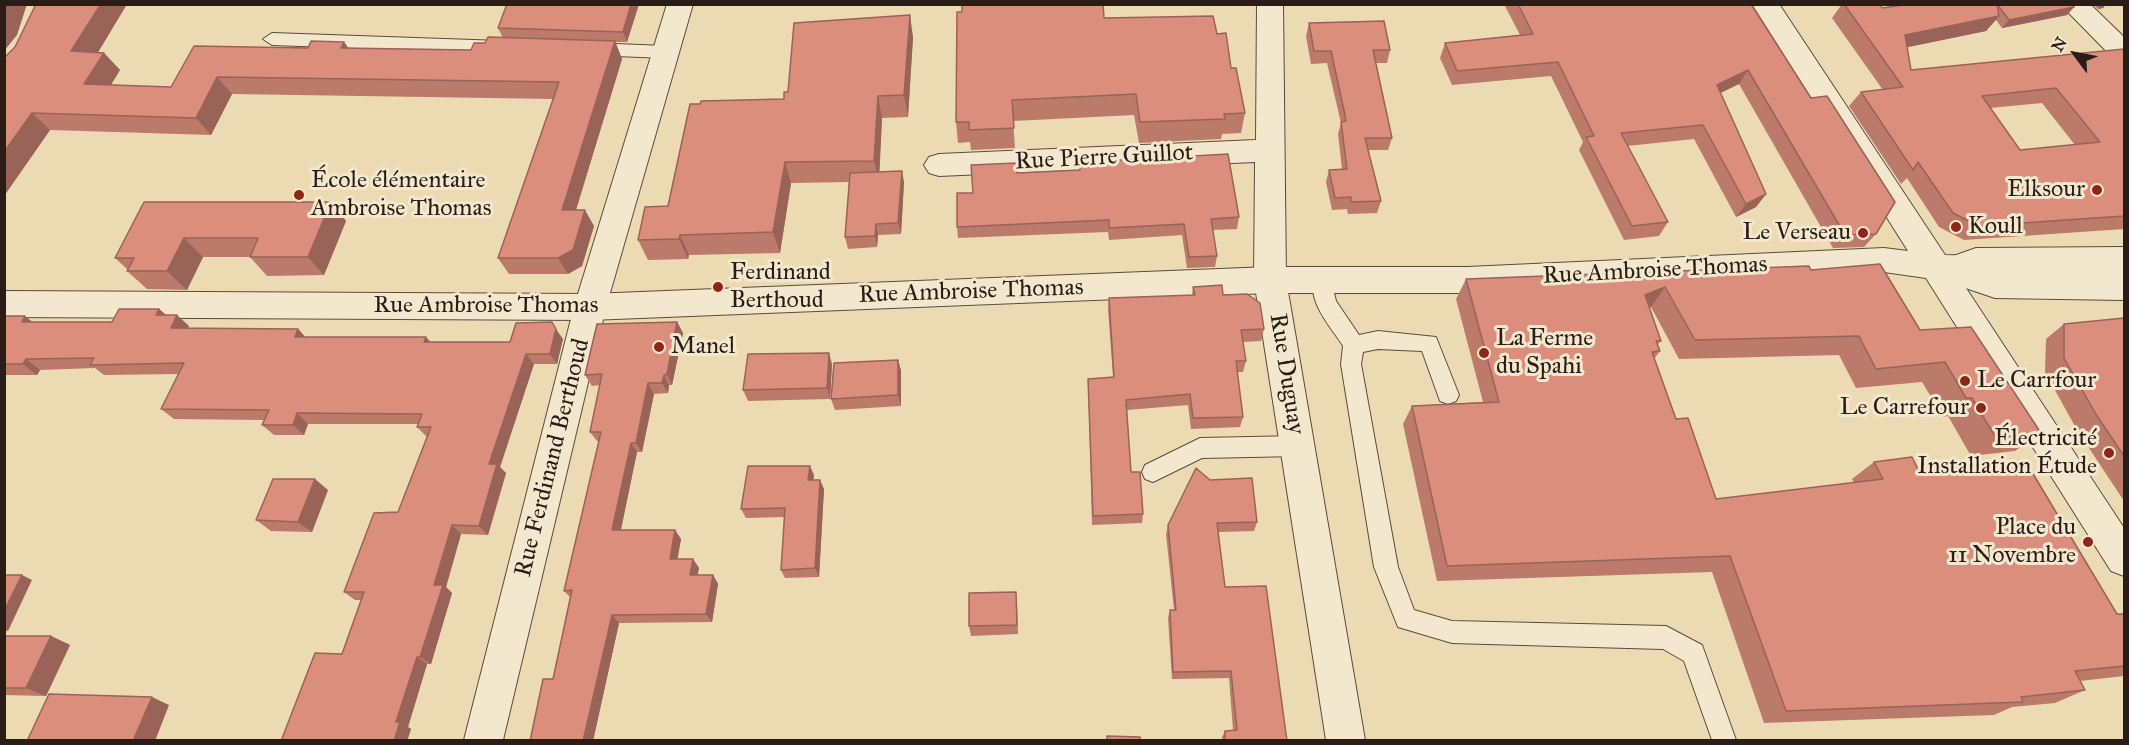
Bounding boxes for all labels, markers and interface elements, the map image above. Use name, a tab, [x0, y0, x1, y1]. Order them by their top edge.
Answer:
north arrow	[2045, 24, 2105, 84]
text: N	[2048, 33, 2071, 55]
street label: Rue Pierre Guillot	[1014, 139, 1194, 177]
place label: École élémentaire Ambroise Thomas	[311, 167, 491, 223]
place label: Elksour	[2007, 176, 2085, 204]
marker: Elksour	[2090, 183, 2104, 197]
marker: École élémentaire Ambroise Thomas	[292, 188, 306, 202]
place label: Koull	[1968, 213, 2023, 241]
place label: Le Verseau	[1742, 219, 1851, 247]
marker: Koull	[1949, 220, 1963, 234]
marker: Le Verseau	[1856, 226, 1870, 240]
street label: Rue Ambroise Thomas	[1542, 251, 1768, 291]
place label: Ferdinand Berthoud	[730, 259, 831, 315]
street label: Rue Ambroise Thomas	[858, 274, 1084, 310]
marker: Ferdinand Berthoud	[711, 280, 725, 294]
street label: Rue Ambroise Thomas	[373, 292, 599, 320]
street label: Rue Duguay	[1262, 312, 1310, 436]
place label: La Ferme du Spahi	[1496, 325, 1593, 381]
place label: Manel	[671, 333, 735, 361]
street label: Rue Ferdinand Berthoud	[509, 336, 597, 580]
marker: Manel	[652, 340, 666, 354]
marker: La Ferme du Spahi	[1477, 346, 1491, 360]
place label: Le Carrfour	[1977, 367, 2096, 395]
marker: Le Carrfour	[1958, 374, 1972, 388]
place label: Le Carrefour	[1840, 394, 1969, 422]
marker: Le Carrefour	[1974, 401, 1988, 415]
place label: Électricité Installation Étude	[1917, 425, 2097, 481]
marker: Électricité Installation Étude	[2102, 446, 2116, 460]
place label: Place du 11 Novembre	[1948, 514, 2076, 570]
marker: Place du 11 Novembre	[2081, 535, 2095, 549]

